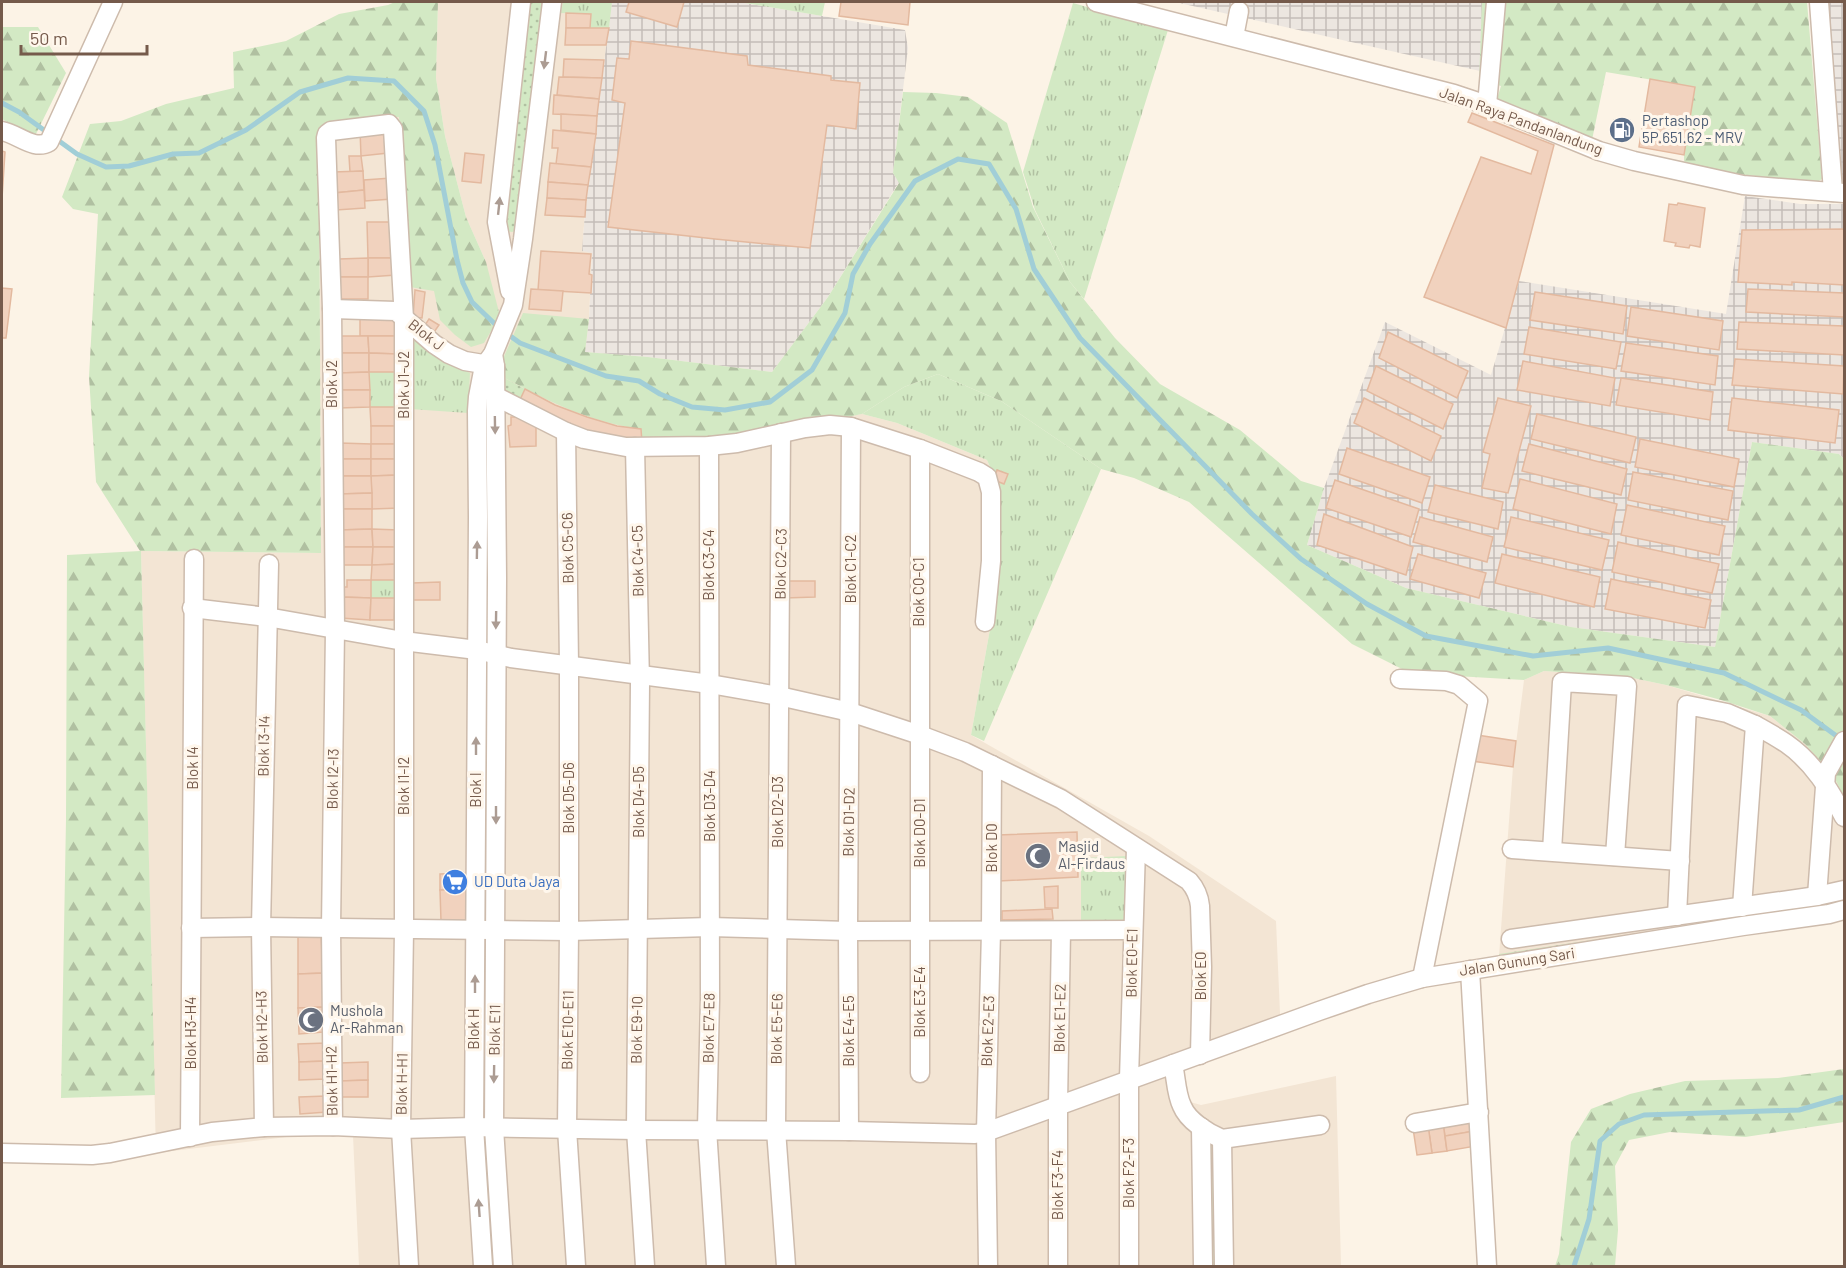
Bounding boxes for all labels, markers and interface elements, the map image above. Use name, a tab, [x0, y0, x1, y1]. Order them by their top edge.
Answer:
scale bar	[21, 18, 147, 56]
text: 50 m	[30, 27, 68, 49]
one-way arrow	[540, 50, 550, 69]
street label: Jalan Raya Pandanlandung	[1437, 82, 1605, 158]
place label: Pertashop 5P.651.62 - MRV	[1642, 111, 1743, 146]
fuel station icon: Pertashop 5P.651.62 - MRV	[1607, 115, 1637, 145]
one-way arrow	[494, 196, 504, 215]
street label: Blok J	[405, 315, 448, 354]
street label: Blok J1-J2	[394, 351, 412, 419]
street label: Blok J2	[322, 360, 340, 408]
one-way arrow	[490, 415, 500, 434]
street label: Blok C5-C6	[557, 512, 577, 584]
street label: Blok C4-C5	[627, 525, 647, 597]
street label: Blok C2-C3	[770, 528, 790, 600]
street label: Blok C3-C4	[699, 529, 717, 601]
street label: Blok C1-C2	[841, 535, 859, 603]
one-way arrow	[472, 540, 482, 559]
street label: Blok C0-C1	[909, 557, 927, 627]
one-way arrow	[491, 610, 501, 629]
street label: Blok I3-I4	[253, 715, 273, 777]
one-way arrow	[471, 736, 481, 755]
street label: Blok I4	[183, 746, 201, 790]
street label: Blok I2-I3	[322, 748, 342, 810]
street label: Blok I1-I2	[394, 757, 412, 815]
street label: Blok D5-D6	[559, 762, 577, 834]
street label: Blok D4-D5	[629, 766, 647, 838]
street label: Blok D3-D4	[700, 770, 718, 842]
street label: Blok I	[466, 772, 484, 808]
street label: Blok D2-D3	[768, 776, 786, 848]
street label: Blok D1-D2	[838, 787, 858, 857]
street label: Blok D0-D1	[910, 798, 928, 868]
one-way arrow	[491, 805, 501, 824]
street label: Blok D0	[982, 823, 1000, 873]
place label: Masjid Al-Firdaus	[1058, 837, 1125, 872]
mosque icon: Masjid Al-Firdaus	[1023, 841, 1053, 871]
supermarket icon: UD Duta Jaya	[440, 867, 470, 897]
place label: UD Duta Jaya	[474, 872, 560, 890]
street label: Blok E0-E1	[1121, 928, 1141, 998]
street label: Jalan Gunung Sari	[1458, 943, 1576, 979]
street label: Blok E0	[1191, 951, 1209, 1001]
street label: Blok E3-E4	[910, 966, 928, 1038]
one-way arrow	[470, 975, 480, 994]
street label: Blok E1-E2	[1049, 983, 1069, 1053]
street label: Blok H2-H3	[251, 990, 271, 1064]
street label: Blok E10-E11	[557, 990, 577, 1070]
street label: Blok E7-E8	[698, 993, 718, 1063]
street label: Blok E5-E6	[766, 993, 786, 1065]
street label: Blok E4-E5	[839, 995, 857, 1067]
street label: Blok E2-E3	[977, 995, 997, 1067]
street label: Blok H3-H4	[181, 996, 199, 1070]
street label: Blok E9-10	[626, 996, 646, 1064]
place label: Mushola Ar-Rahman	[330, 1001, 404, 1036]
street label: Blok E11	[485, 1004, 503, 1056]
mosque icon: Mushola Ar-Rahman	[296, 1005, 326, 1035]
street label: Blok H	[464, 1008, 482, 1050]
street label: Blok H1-H2	[321, 1046, 341, 1116]
street label: Blok H-H1	[391, 1053, 411, 1115]
one-way arrow	[489, 1064, 499, 1083]
street label: Blok F2-F3	[1119, 1138, 1137, 1208]
street label: Blok F3-F4	[1048, 1150, 1066, 1220]
one-way arrow	[474, 1199, 484, 1218]

